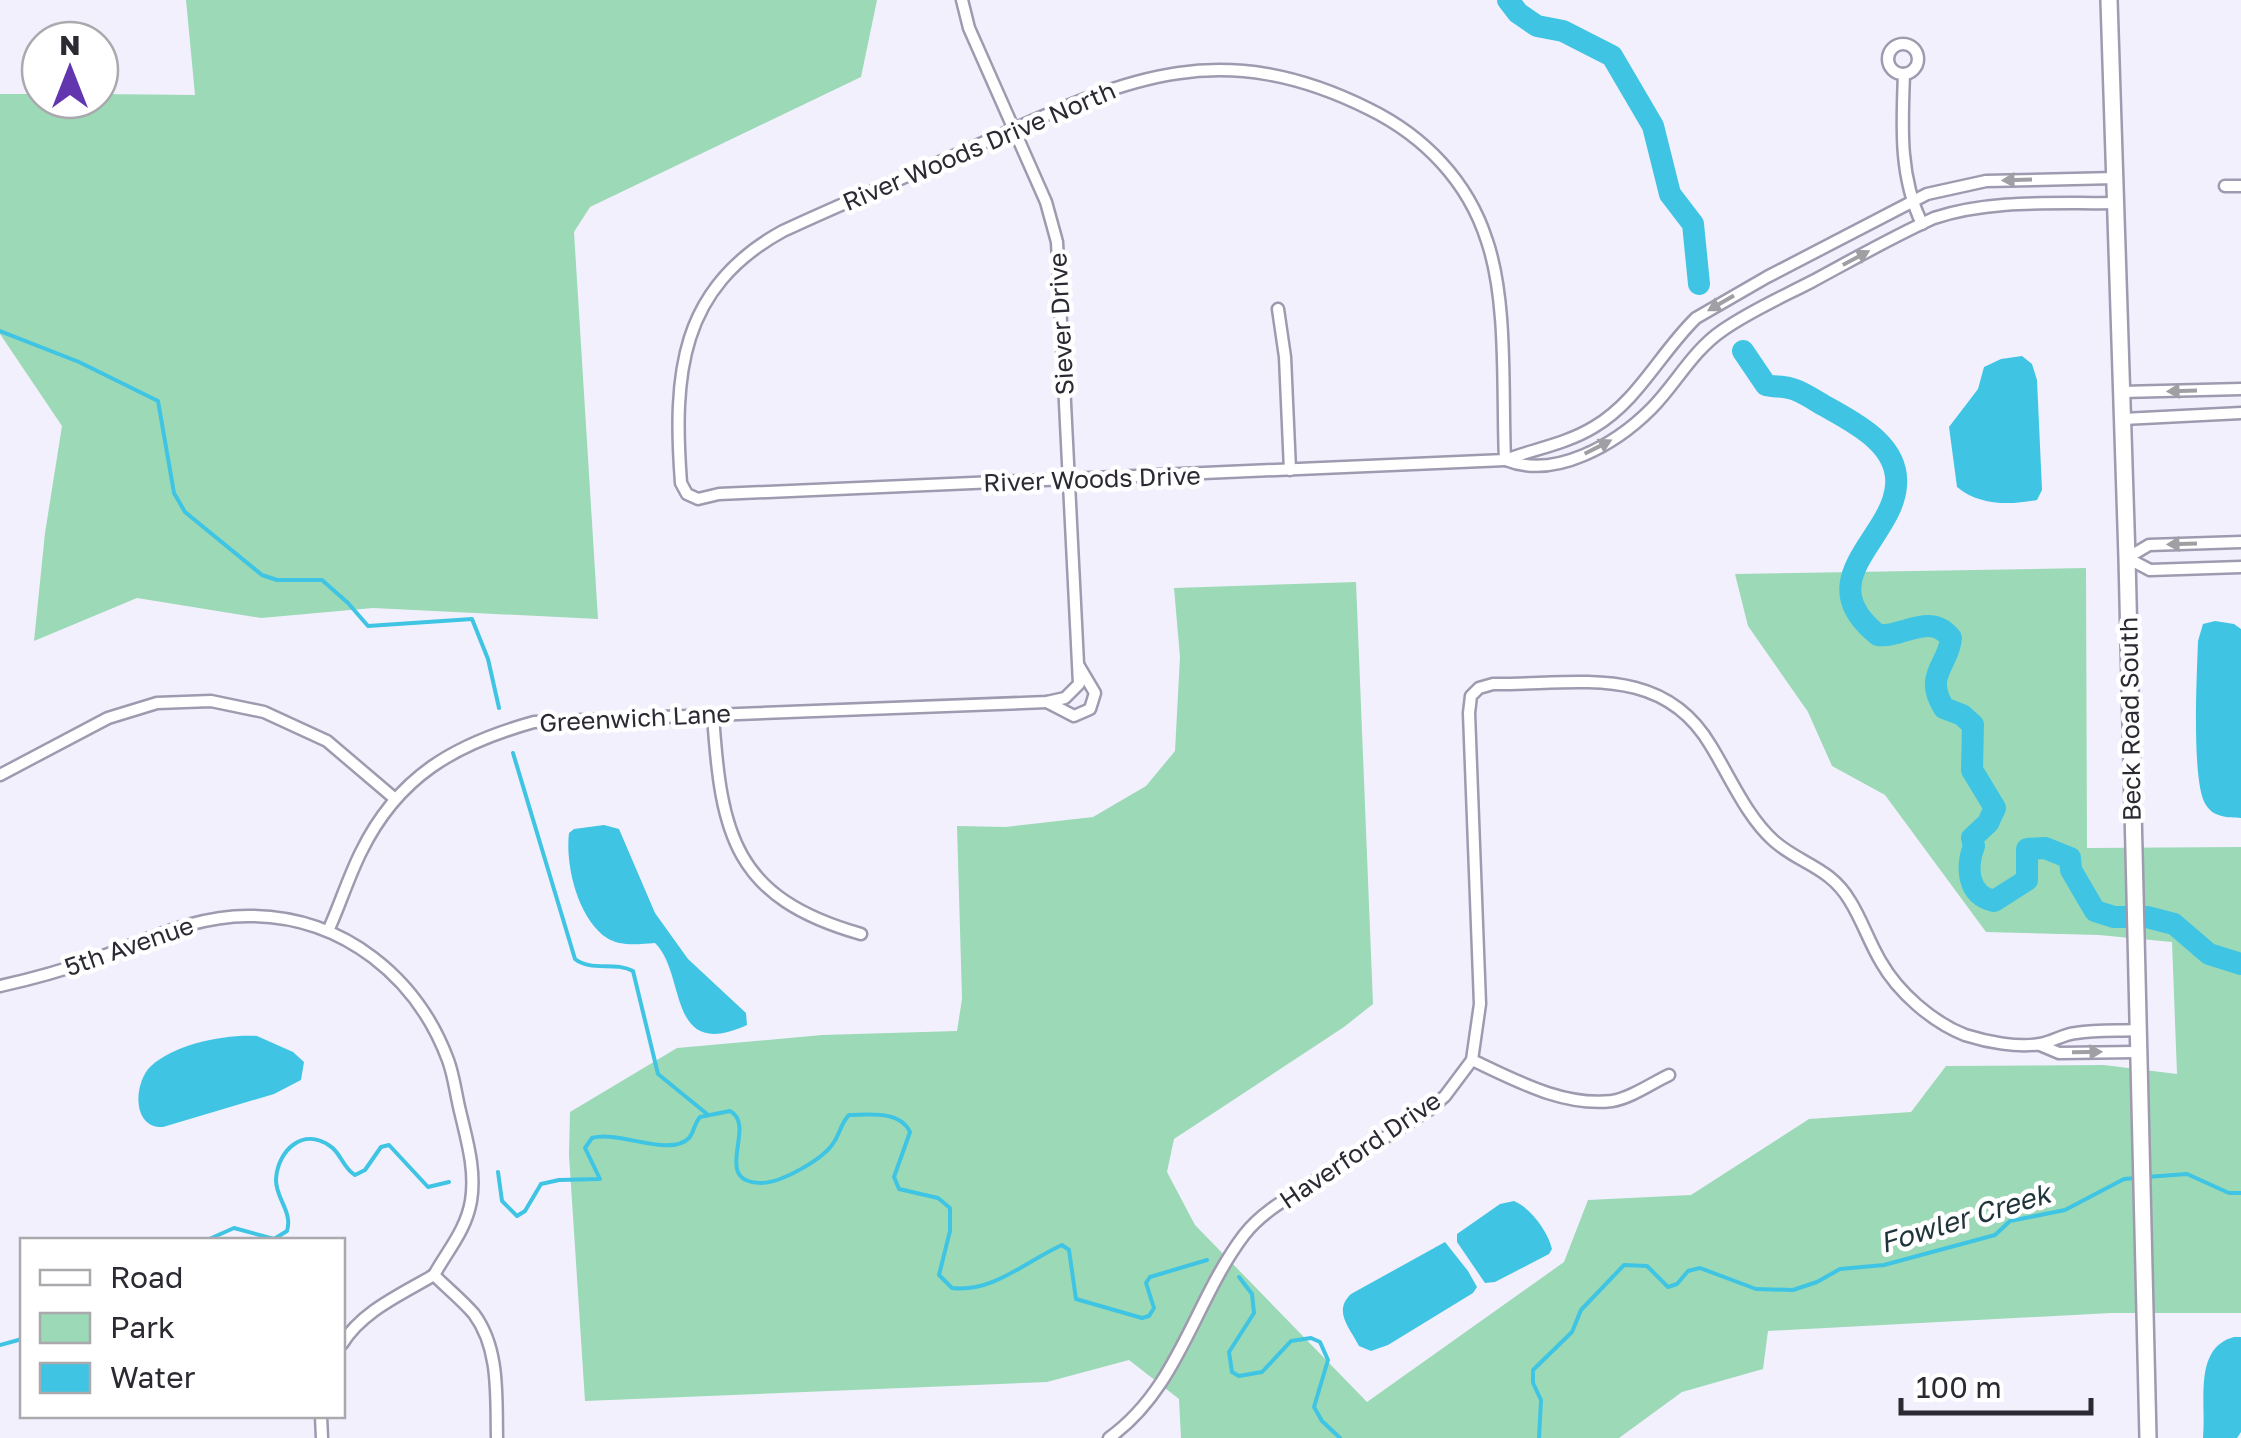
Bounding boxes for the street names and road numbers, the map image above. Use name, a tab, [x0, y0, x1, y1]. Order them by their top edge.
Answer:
street label: River Woods Drive North	[838, 74, 1120, 217]
street label: Siever Drive	[1041, 252, 1080, 396]
street label: River Woods Drive	[983, 459, 1201, 498]
street label: Beck Road South	[2112, 617, 2147, 821]
street label: Greenwich Lane	[538, 697, 732, 738]
street label: 5th Avenue	[60, 909, 197, 982]
street label: Haverford Drive	[1273, 1084, 1446, 1215]

